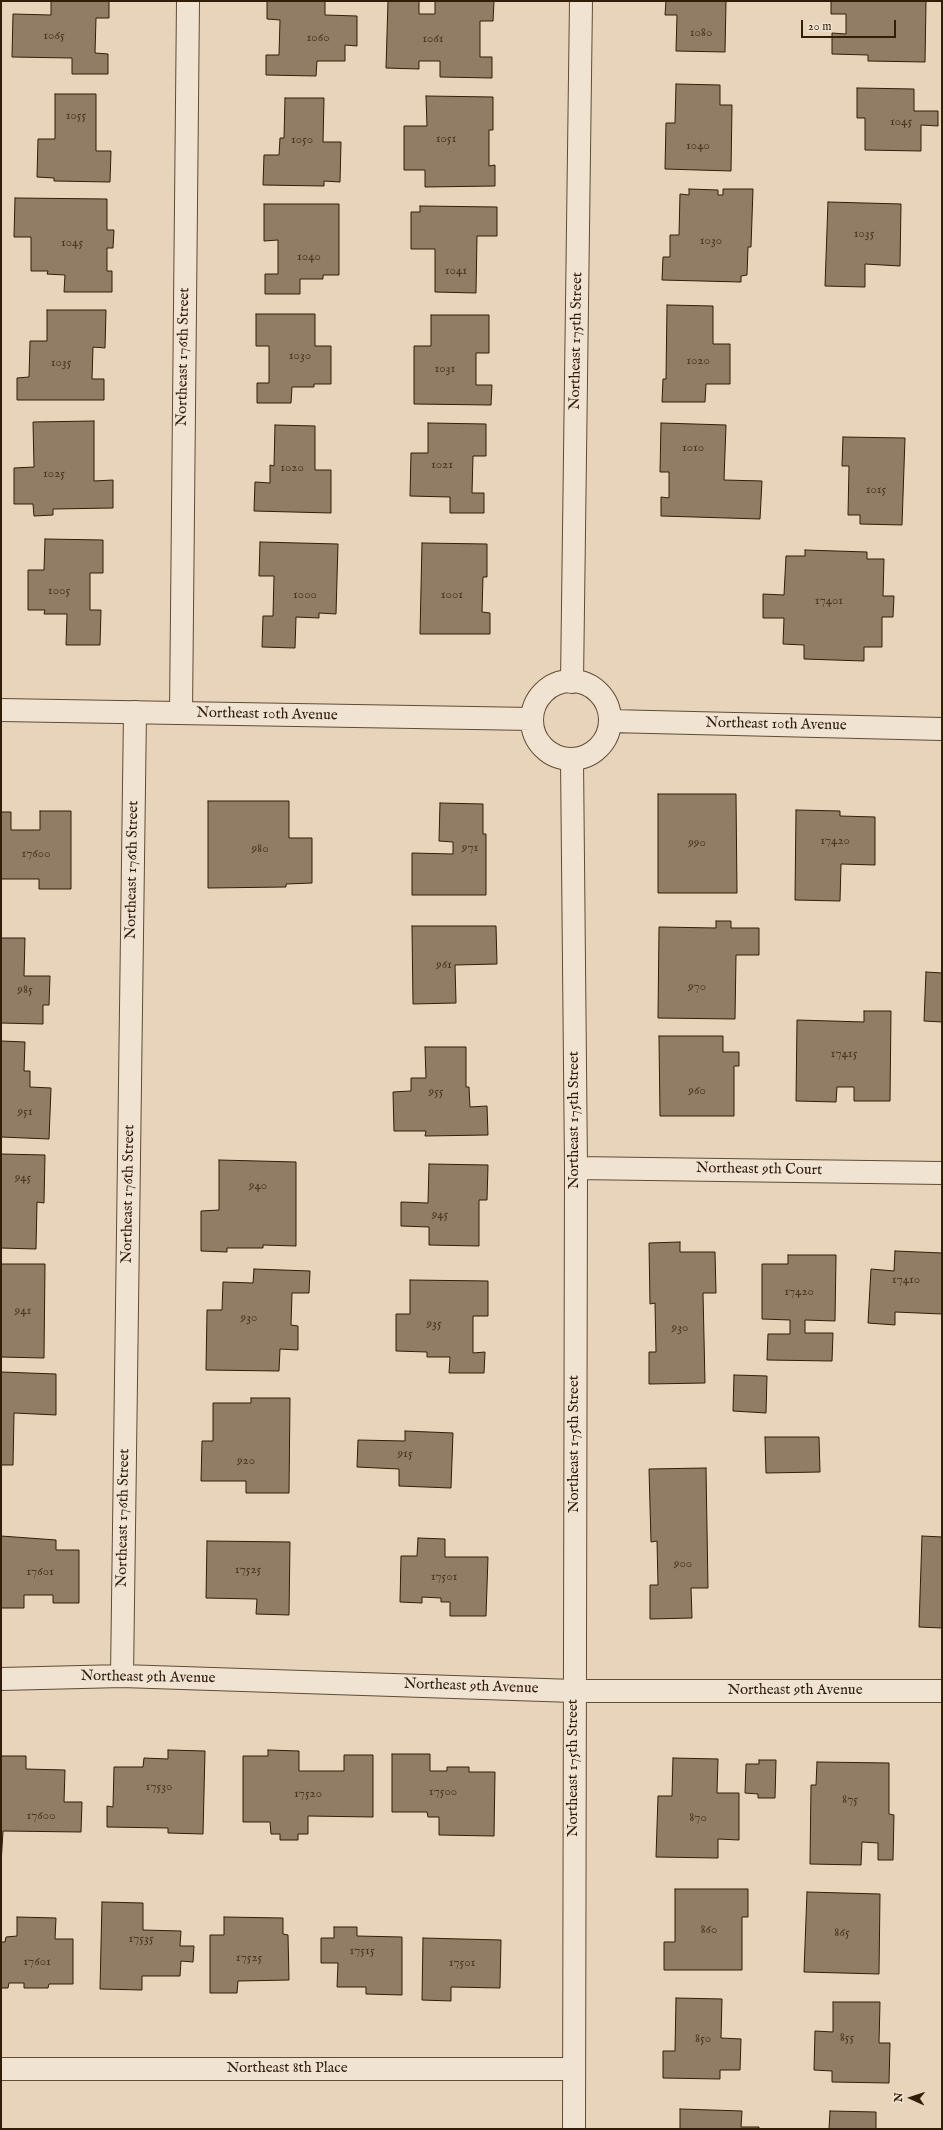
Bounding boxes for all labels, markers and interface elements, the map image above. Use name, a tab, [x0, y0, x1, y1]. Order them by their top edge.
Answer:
scale bar	[803, 12, 898, 38]
text: 20 m	[808, 19, 831, 34]
house number: 1080	[690, 25, 712, 41]
house number: 1065	[43, 28, 65, 44]
house number: 1060	[306, 30, 330, 46]
house number: 1061	[422, 31, 444, 47]
house number: 1055	[66, 108, 86, 124]
house number: 1045	[890, 114, 912, 130]
house number: 1051	[436, 131, 456, 147]
house number: 1050	[291, 132, 313, 148]
house number: 1040	[686, 138, 710, 154]
house number: 1035	[854, 226, 874, 242]
house number: 1030	[700, 233, 722, 249]
house number: 1045	[61, 235, 83, 251]
house number: 1040	[297, 249, 321, 265]
house number: 1041	[445, 263, 467, 279]
street label: Northeast 175th Street	[567, 272, 587, 410]
street label: Northeast 176th Street	[174, 287, 194, 427]
house number: 1030	[289, 348, 311, 364]
house number: 1020	[686, 353, 710, 369]
house number: 1035	[51, 355, 71, 371]
house number: 1031	[435, 361, 455, 377]
house number: 1010	[682, 440, 704, 456]
house number: 1021	[431, 457, 453, 473]
house number: 1020	[280, 460, 304, 476]
house number: 1025	[43, 466, 65, 482]
house number: 1015	[866, 482, 886, 498]
house number: 1005	[48, 583, 70, 599]
house number: 1000	[293, 587, 317, 603]
house number: 1001	[441, 587, 463, 603]
house number: 17401	[815, 593, 843, 609]
street label: Northeast 10th Avenue	[196, 705, 338, 725]
street label: Northeast 10th Avenue	[705, 715, 847, 735]
street label: Northeast 176th Street	[123, 800, 143, 940]
house number: 17420	[820, 833, 850, 849]
house number: 990	[688, 835, 706, 851]
house number: 971	[462, 840, 478, 856]
house number: 980	[251, 841, 269, 857]
house number: 17600	[21, 846, 51, 862]
house number: 961	[436, 957, 452, 973]
house number: 970	[688, 979, 706, 995]
house number: 985	[17, 982, 33, 998]
house number: 17415	[831, 1046, 857, 1062]
street label: Northeast 175th Street	[566, 1051, 584, 1189]
house number: 960	[688, 1083, 706, 1099]
house number: 955	[428, 1084, 444, 1100]
house number: 951	[17, 1104, 33, 1120]
street label: Northeast 176th Street	[119, 1124, 139, 1264]
street label: Northeast 9th Court	[696, 1160, 822, 1180]
house number: 945	[15, 1170, 31, 1186]
house number: 940	[249, 1178, 267, 1194]
house number: 945	[432, 1207, 448, 1223]
house number: 17410	[892, 1272, 920, 1288]
house number: 17420	[784, 1284, 814, 1300]
house number: 941	[15, 1303, 31, 1319]
house number: 930	[241, 1310, 257, 1326]
house number: 935	[426, 1316, 442, 1332]
house number: 930	[672, 1320, 688, 1336]
street label: Northeast 175th Street	[566, 1375, 584, 1513]
house number: 915	[397, 1446, 413, 1462]
street label: Northeast 176th Street	[114, 1448, 134, 1588]
house number: 920	[237, 1453, 255, 1469]
house number: 900	[674, 1556, 692, 1572]
house number: 17525	[235, 1562, 261, 1578]
house number: 17601	[26, 1564, 54, 1580]
house number: 17501	[431, 1569, 457, 1585]
street label: Northeast 9th Avenue	[80, 1668, 216, 1688]
street label: Northeast 9th Avenue	[403, 1676, 539, 1698]
street label: Northeast 9th Avenue	[727, 1682, 863, 1700]
street label: Northeast 175th Street	[565, 1699, 583, 1837]
house number: 17530	[146, 1779, 172, 1795]
house number: 17500	[429, 1784, 457, 1800]
house number: 17520	[294, 1786, 322, 1802]
house number: 875	[842, 1792, 858, 1808]
house number: 17600	[26, 1808, 56, 1824]
house number: 870	[689, 1810, 707, 1826]
house number: 860	[701, 1922, 717, 1938]
house number: 865	[834, 1925, 850, 1941]
house number: 17535	[128, 1931, 154, 1947]
house number: 17515	[349, 1943, 375, 1959]
house number: 17525	[236, 1950, 262, 1966]
house number: 17601	[23, 1954, 51, 1970]
house number: 17501	[449, 1955, 475, 1971]
house number: 855	[840, 2030, 854, 2046]
house number: 850	[695, 2031, 711, 2047]
street label: Northeast 8th Place	[226, 2060, 348, 2078]
north arrow	[891, 2078, 931, 2118]
text: N	[892, 2092, 906, 2102]

